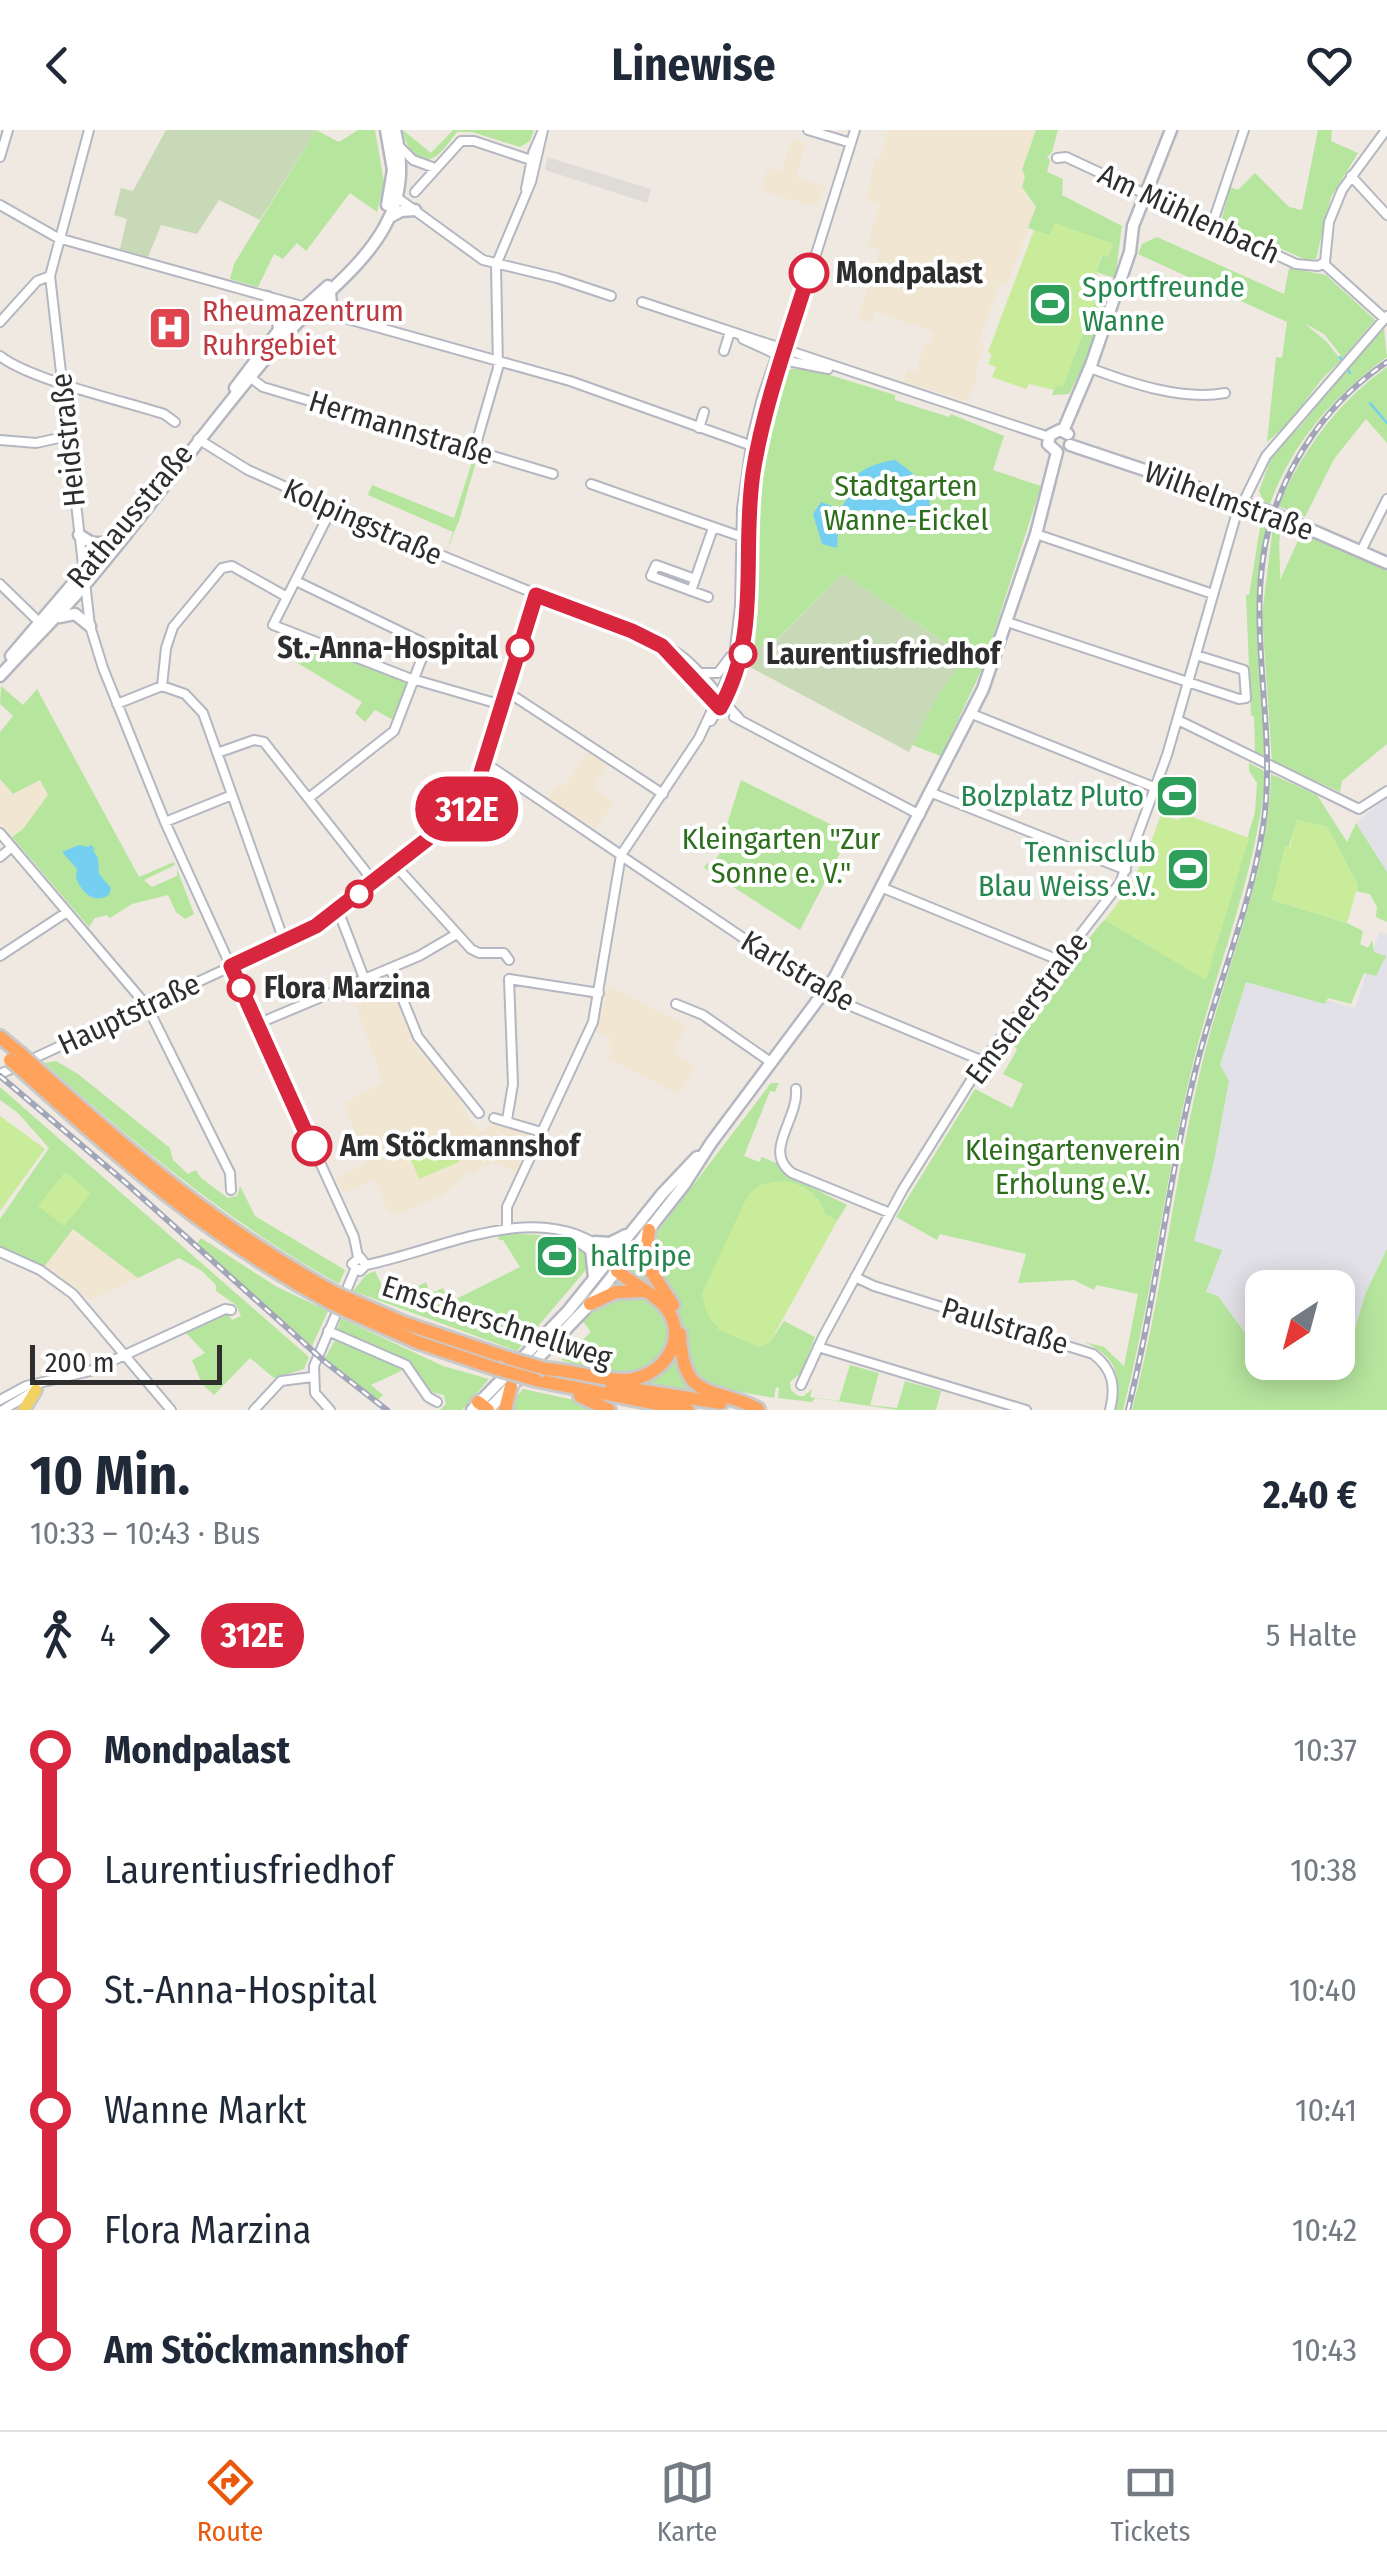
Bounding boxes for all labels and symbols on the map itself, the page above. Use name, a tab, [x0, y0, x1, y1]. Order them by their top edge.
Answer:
street label: Am Mühlenbach	[1092, 156, 1286, 272]
marker: Mondpalast	[790, 254, 828, 292]
place label: Mondpalast	[836, 255, 983, 291]
place label: Sportfreunde Wanne	[1082, 269, 1245, 339]
sports icon: Sportfreunde Wanne	[1027, 281, 1073, 327]
place label: Rheumazentrum Ruhrgebiet	[202, 293, 404, 363]
hospital icon: Rheumazentrum Ruhrgebiet	[147, 305, 193, 351]
street label: Heidstraße	[43, 371, 93, 509]
street label: Hermannstraße	[305, 383, 497, 473]
street label: Rathausstraße	[59, 437, 201, 595]
street label: Wilhelmstraße	[1140, 454, 1318, 548]
park label: Stadtgarten Wanne-Eickel	[824, 468, 988, 538]
street label: Kolpingstraße	[278, 471, 448, 573]
place label: St.-Anna-Hospital	[277, 630, 499, 666]
marker: St.-Anna-Hospital	[507, 635, 533, 661]
place label: Laurentiusfriedhof	[766, 636, 1002, 672]
marker: Laurentiusfriedhof	[730, 641, 756, 667]
sports icon: Bolzplatz Pluto	[1154, 773, 1200, 819]
line badge: 312E	[397, 776, 537, 842]
place label: Bolzplatz Pluto	[960, 778, 1144, 814]
park label: Kleingarten "Zur Sonne e. V."	[682, 821, 881, 891]
place label: Tennisclub Blau Weiss e.V.	[978, 834, 1156, 904]
sports icon: Tennisclub Blau Weiss e.V.	[1165, 846, 1211, 892]
unlabelled marker	[346, 881, 372, 907]
street label: Karlstraße	[735, 923, 861, 1019]
street label: Emscherstraße	[958, 925, 1096, 1091]
street label: Hauptstraße	[52, 966, 206, 1062]
place label: Flora Marzina	[264, 970, 430, 1006]
marker: Flora Marzina	[228, 975, 254, 1001]
marker: Am Stöckmannshof	[293, 1127, 331, 1165]
place label: Am Stöckmannshof	[339, 1128, 581, 1164]
park label: Kleingartenverein Erholung e.V.	[965, 1132, 1181, 1202]
sports icon: halfpipe	[534, 1233, 580, 1279]
place label: halfpipe	[590, 1238, 692, 1274]
street label: Emscherschnellweg	[377, 1268, 617, 1376]
north arrow	[1245, 1270, 1355, 1380]
street label: Paulstraße	[937, 1290, 1073, 1362]
scale bar	[30, 1340, 222, 1384]

